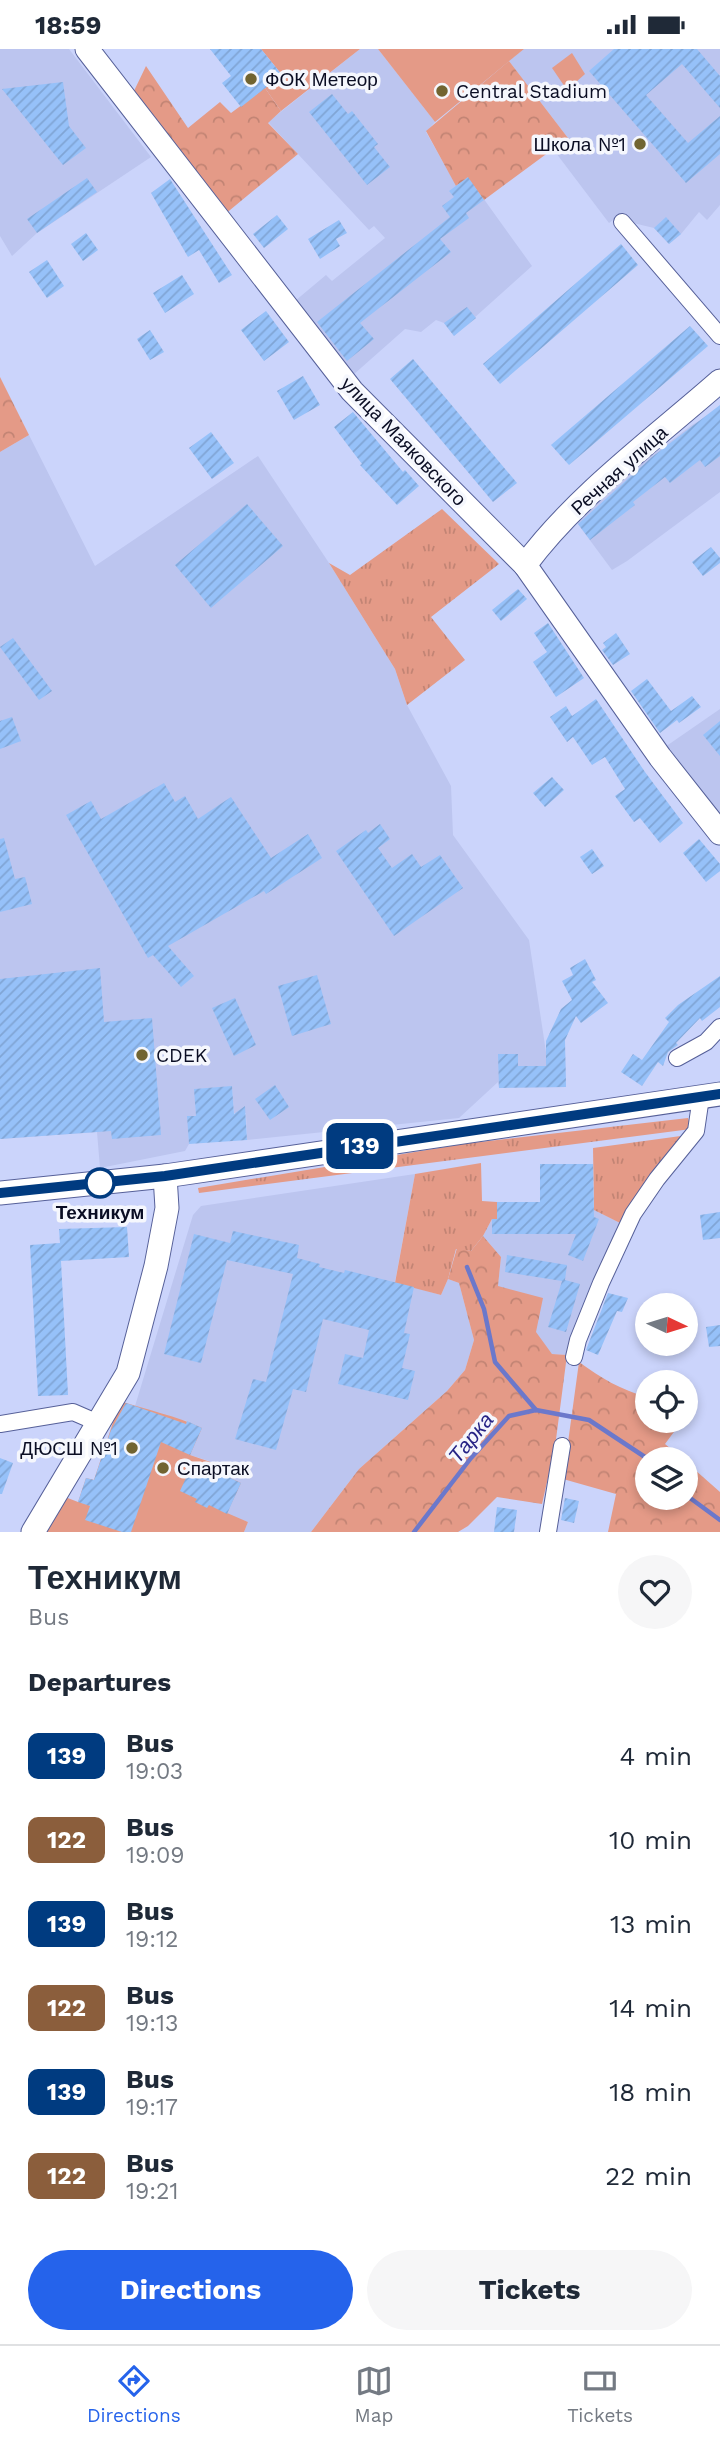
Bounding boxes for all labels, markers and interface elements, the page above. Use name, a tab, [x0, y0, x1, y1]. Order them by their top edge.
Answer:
text: 18:59	[35, 10, 102, 40]
place label: ФОК Метеор	[265, 68, 378, 91]
marker: ФОК Метеор	[243, 71, 259, 87]
place label: Central Stadium	[456, 80, 607, 103]
marker: Central Stadium	[434, 83, 450, 99]
place label: Школа №1	[534, 133, 626, 156]
marker: Школа №1	[632, 136, 648, 152]
street label: улица Маяковского	[336, 372, 471, 511]
street label: Речная улица	[566, 421, 673, 520]
place label: CDEK	[156, 1044, 207, 1067]
marker: CDEK	[134, 1047, 150, 1063]
line badge: 139	[320, 1123, 400, 1169]
text: 139	[340, 1132, 380, 1160]
marker: Техникум	[85, 1168, 115, 1198]
place label: Техникум	[56, 1201, 144, 1224]
north arrow	[635, 1293, 698, 1356]
map controls	[635, 1293, 698, 1510]
button: locate	[635, 1370, 698, 1433]
water label: Тарка	[443, 1408, 498, 1468]
place label: ДЮСШ №1	[20, 1437, 118, 1460]
marker: ДЮСШ №1	[124, 1440, 140, 1456]
button: layers	[635, 1447, 698, 1510]
place label: Спартак	[177, 1457, 250, 1480]
marker: Спартак	[155, 1460, 171, 1476]
button: heart	[618, 1555, 692, 1629]
text: Техникум	[28, 1558, 182, 1597]
text: Bus	[28, 1604, 69, 1631]
text: Departures	[28, 1667, 171, 1697]
text: Bus	[126, 1728, 174, 1758]
text: 4 min	[619, 1741, 692, 1771]
text: 139	[47, 1742, 86, 1770]
text: 19:03	[126, 1758, 183, 1785]
text: Bus	[126, 1812, 174, 1842]
text: 10 min	[609, 1825, 692, 1855]
text: 122	[47, 1826, 86, 1854]
text: 19:09	[126, 1842, 184, 1869]
text: Bus	[126, 1896, 174, 1926]
text: 13 min	[610, 1909, 692, 1939]
text: 139	[47, 1910, 86, 1938]
text: 19:12	[126, 1926, 178, 1953]
text: Bus	[126, 1980, 174, 2010]
text: 14 min	[609, 1993, 692, 2023]
text: 122	[47, 1994, 86, 2022]
text: 19:13	[126, 2010, 178, 2037]
text: Bus	[126, 2064, 174, 2094]
text: 18 min	[609, 2077, 692, 2107]
text: 139	[47, 2078, 86, 2106]
text: 19:17	[126, 2094, 178, 2121]
text: Bus	[126, 2148, 174, 2178]
text: 22 min	[605, 2161, 692, 2191]
text: 122	[47, 2162, 86, 2190]
text: 19:21	[126, 2178, 178, 2205]
button: Directions	[28, 2250, 353, 2330]
button: Tickets	[367, 2250, 692, 2330]
tab: Directions	[87, 2362, 181, 2427]
tab: Map	[355, 2362, 393, 2427]
tab: Tickets	[567, 2362, 633, 2427]

